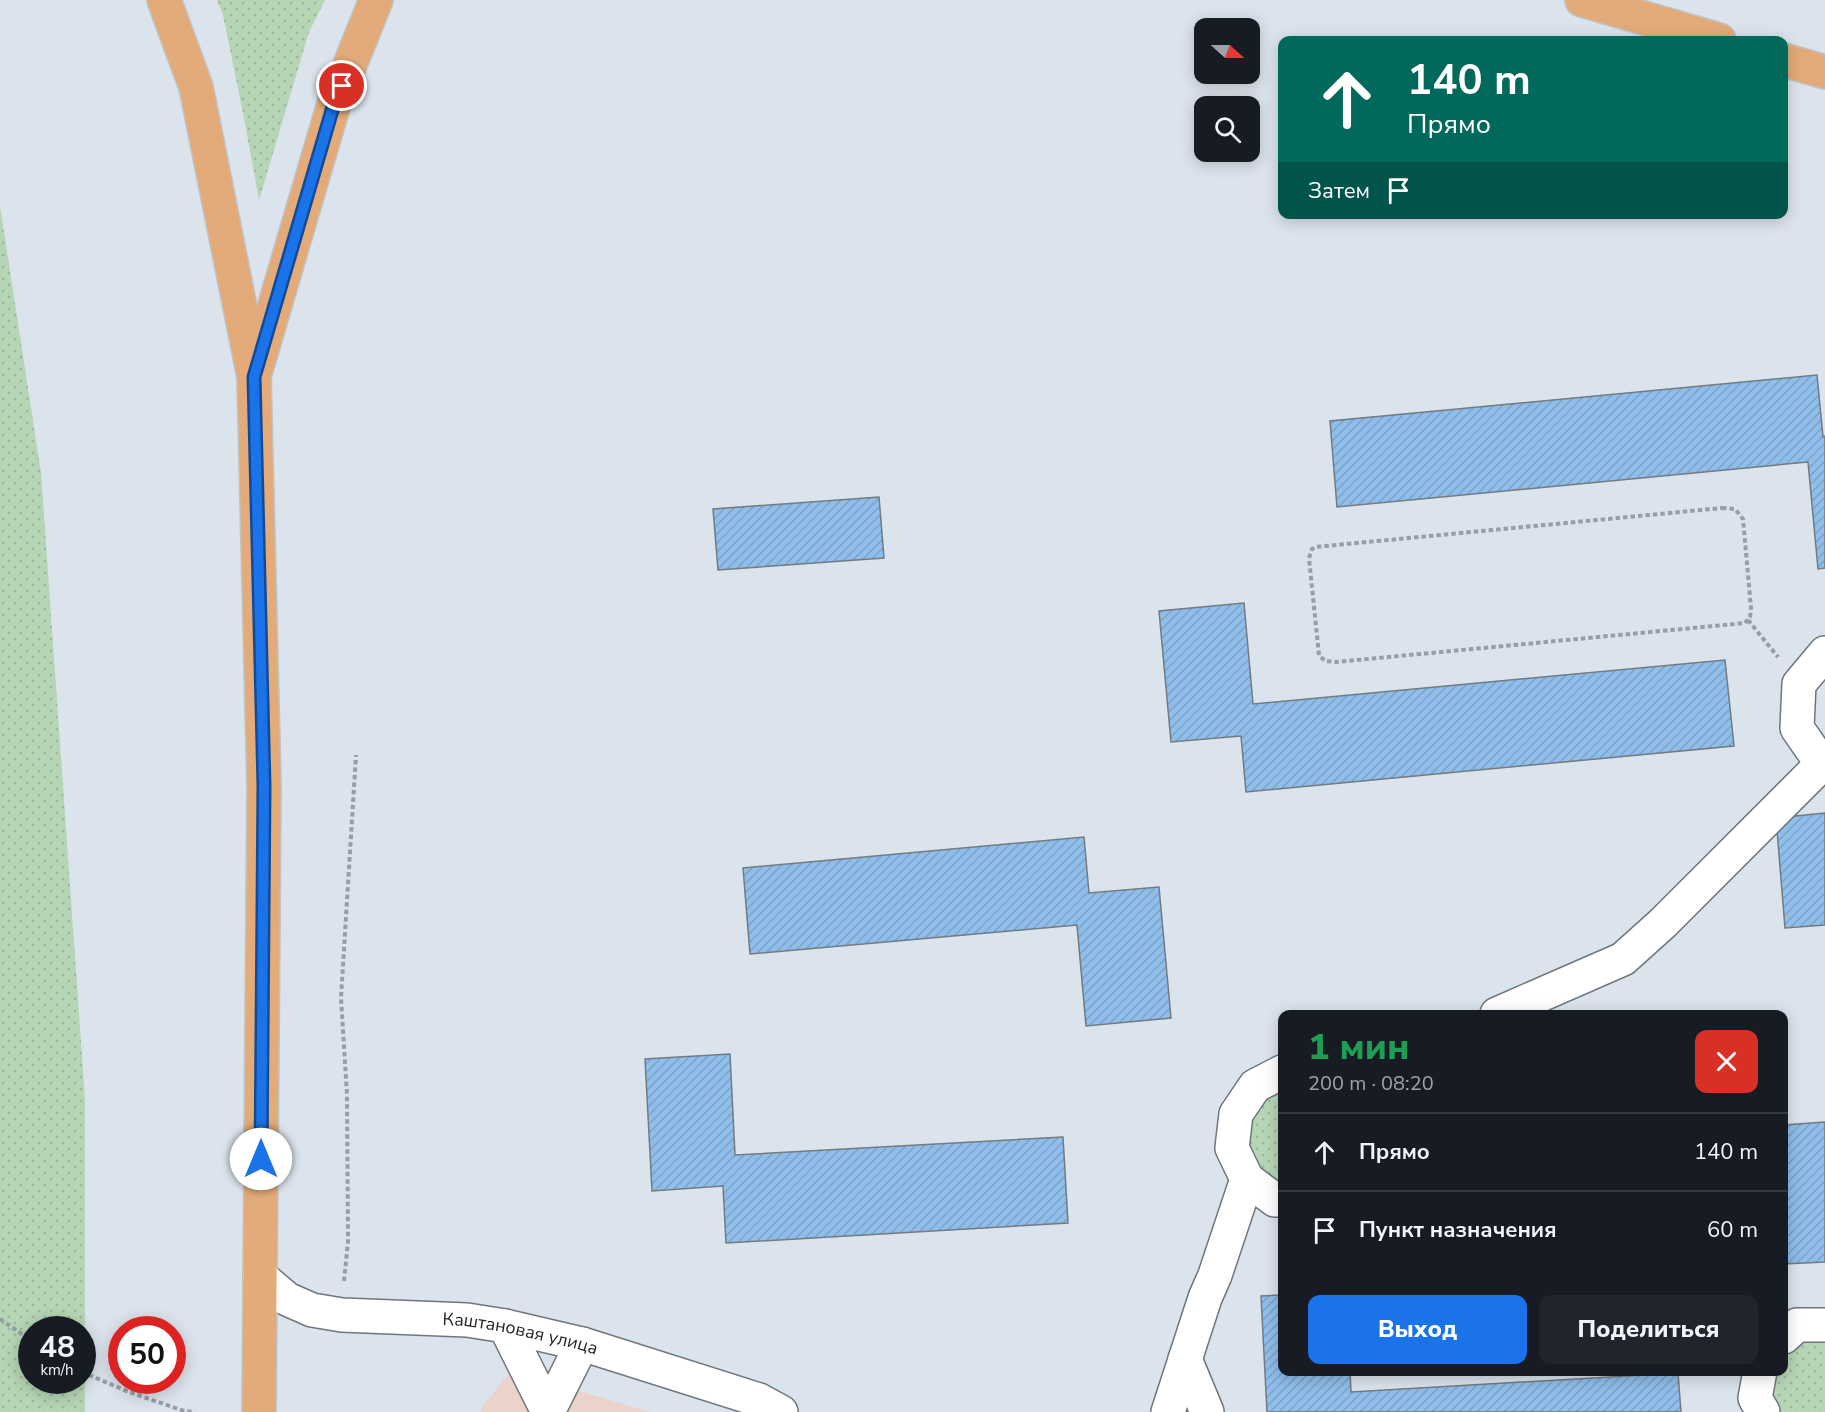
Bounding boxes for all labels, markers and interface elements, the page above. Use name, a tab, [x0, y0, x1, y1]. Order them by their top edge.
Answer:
north arrow	[1194, 18, 1260, 84]
map controls	[1194, 18, 1260, 162]
text: 140 m	[1407, 52, 1531, 109]
pin	[316, 60, 367, 111]
icon: ahead	[1308, 60, 1386, 138]
icon: arrive	[325, 69, 358, 102]
button: search	[1194, 96, 1260, 162]
text: Прямо	[1407, 106, 1491, 143]
icon: arrive	[1382, 174, 1415, 207]
text: Затем	[1308, 176, 1370, 206]
text: 1 мин	[1308, 1023, 1409, 1072]
button: close	[1695, 1030, 1758, 1093]
text: 200 m · 08:20	[1308, 1070, 1434, 1097]
position arrow	[229, 1127, 293, 1191]
icon: ahead	[1308, 1136, 1341, 1169]
text: Прямо	[1359, 1137, 1430, 1167]
text: 140 m	[1694, 1137, 1758, 1167]
icon: arrive	[1308, 1214, 1341, 1247]
text: Пункт назначения	[1359, 1215, 1557, 1245]
text: 60 m	[1707, 1215, 1758, 1245]
button: Выход	[1308, 1295, 1527, 1364]
button: Поделиться	[1539, 1295, 1758, 1364]
street label: Каштановая улица	[442, 1307, 601, 1360]
speed limit sign: 50	[108, 1316, 186, 1394]
text: 48	[39, 1327, 75, 1368]
text: km/h	[40, 1360, 74, 1380]

